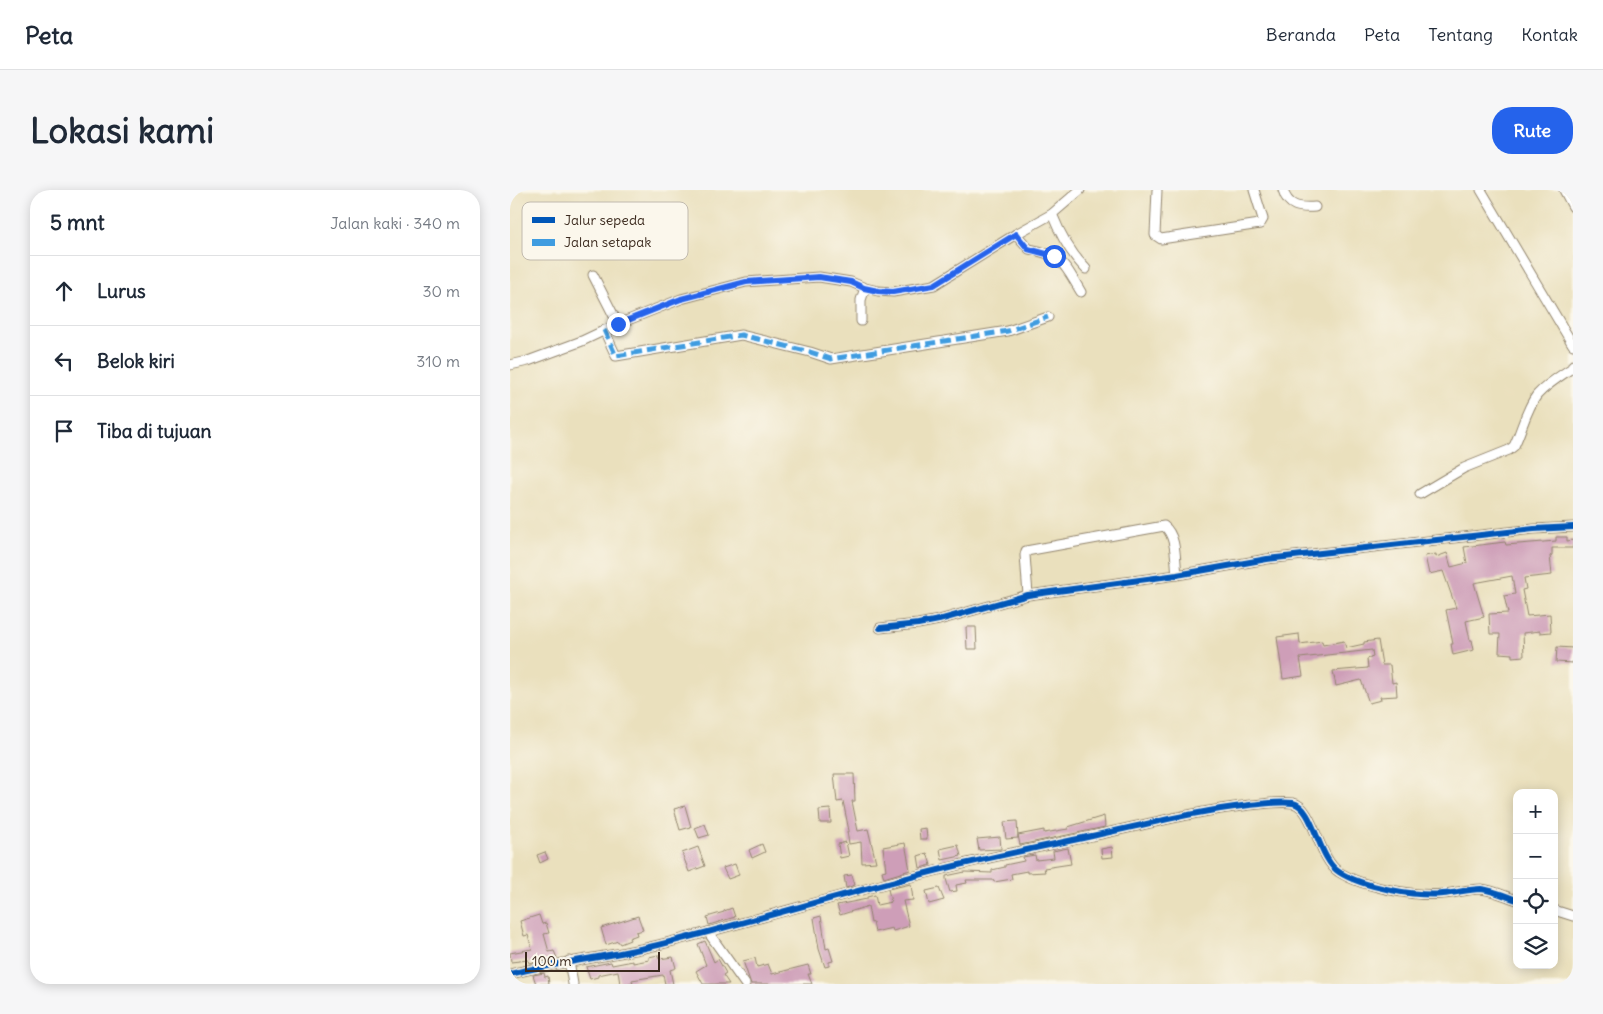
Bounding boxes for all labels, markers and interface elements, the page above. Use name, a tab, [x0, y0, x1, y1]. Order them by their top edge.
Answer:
text: Peta	[25, 20, 73, 50]
text: Beranda	[1266, 23, 1336, 46]
text: Peta	[1364, 23, 1400, 46]
text: Tentang	[1428, 23, 1493, 46]
text: Kontak	[1521, 23, 1578, 46]
button: Rute	[1492, 107, 1573, 154]
text: Lokasi kami	[30, 108, 214, 152]
legend	[522, 202, 688, 260]
text: 5 mnt	[50, 209, 105, 236]
text: Jalur sepeda	[564, 211, 645, 229]
text: Jalan kaki · 340 m	[330, 213, 460, 233]
text: Jalan setapak	[564, 233, 651, 251]
route start	[1043, 245, 1066, 268]
icon: ahead	[50, 277, 78, 305]
text: Lurus	[97, 279, 146, 303]
text: 30 m	[423, 281, 460, 301]
route end	[607, 313, 630, 336]
icon: left	[50, 347, 78, 375]
text: Belok kiri	[97, 349, 175, 373]
text: 310 m	[416, 351, 460, 371]
icon: arrive	[50, 417, 78, 445]
text: Tiba di tujuan	[97, 419, 212, 443]
map controls	[1513, 789, 1558, 969]
button: +	[1513, 789, 1558, 834]
button: −	[1513, 834, 1558, 879]
button: locate	[1513, 879, 1558, 924]
button: layers	[1513, 924, 1558, 969]
scale bar	[525, 949, 660, 972]
text: 100 m	[532, 952, 572, 970]

